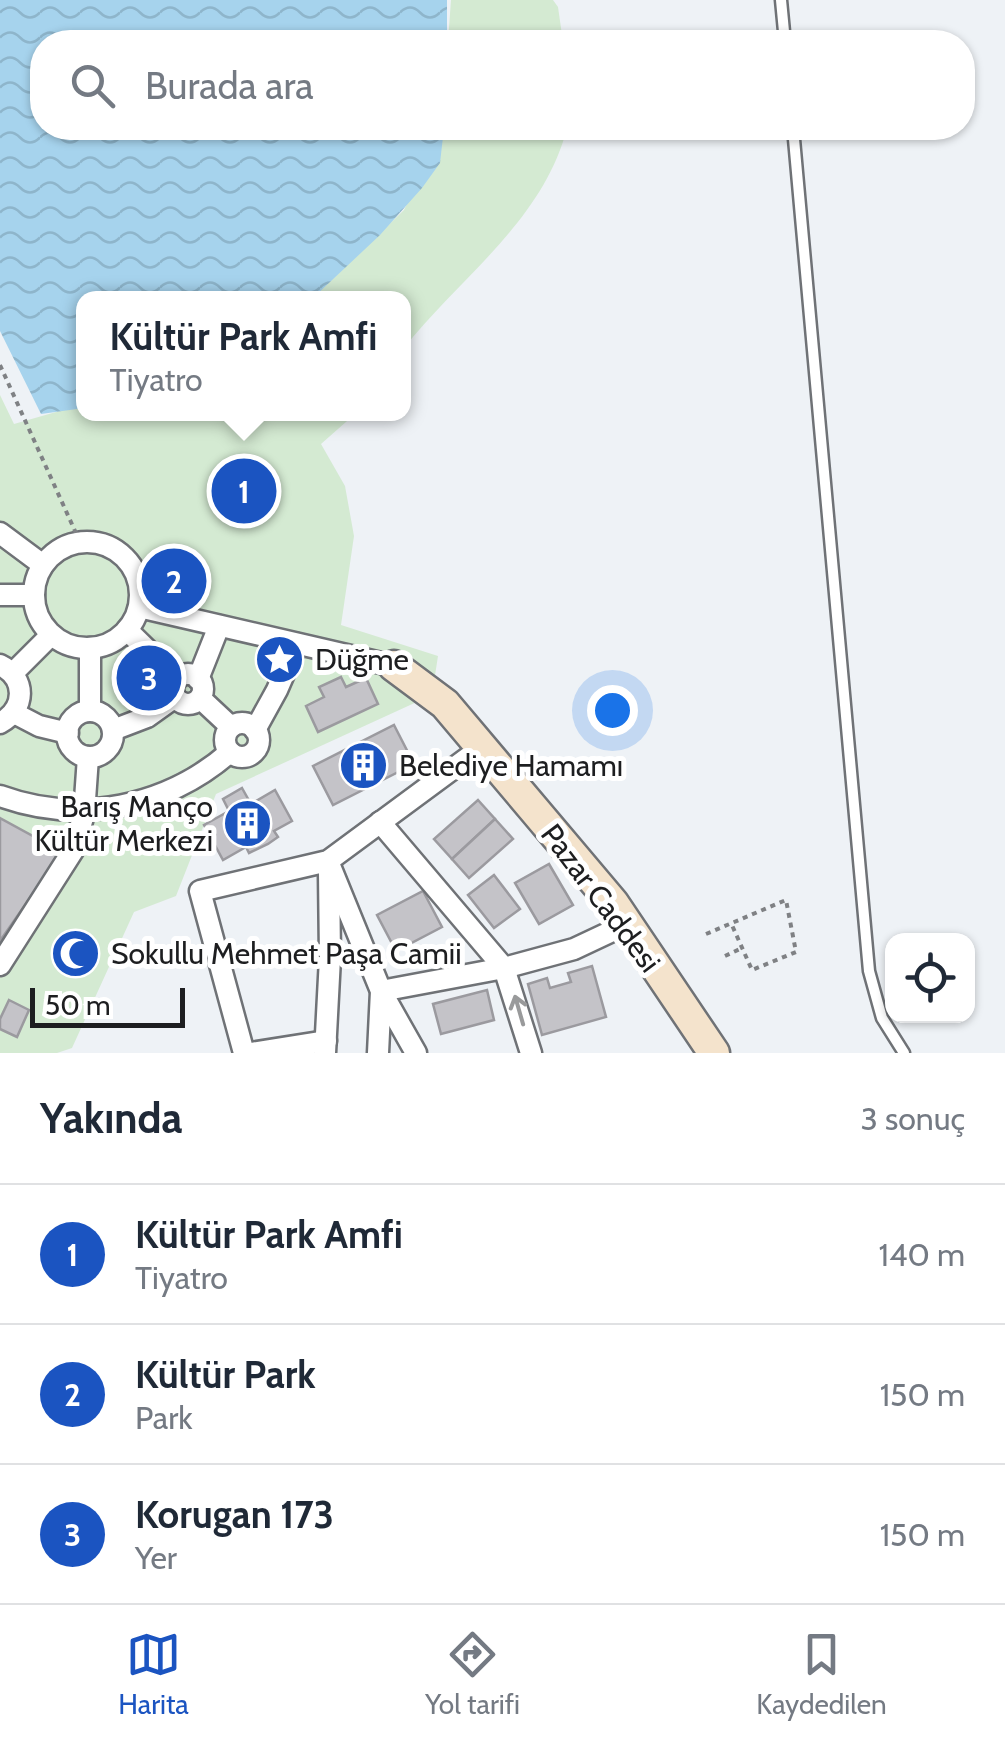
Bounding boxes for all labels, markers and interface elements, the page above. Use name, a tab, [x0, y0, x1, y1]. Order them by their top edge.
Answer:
search box	[30, 30, 975, 140]
icon: search	[65, 58, 120, 113]
text: Burada ara	[145, 62, 314, 109]
popup	[76, 291, 411, 421]
text: Kültür Park Amfi	[110, 313, 377, 360]
text: Tiyatro	[110, 360, 203, 399]
pin: 1	[212, 454, 276, 528]
pin: 2	[142, 544, 206, 618]
place icon: Düğme	[254, 633, 306, 685]
pin: 3	[116, 640, 182, 716]
place label: Düğme	[315, 641, 409, 678]
your location	[587, 685, 638, 736]
building icon: Belediye Hamamı	[338, 739, 390, 791]
place label: Belediye Hamamı	[399, 747, 623, 784]
place label: Barış Manço Kültür Merkezi	[35, 788, 213, 859]
building icon: Barış Manço Kültür Merkezi	[222, 797, 274, 849]
street label: Pazar Caddesi	[533, 816, 669, 980]
mosque icon: Sokullu Mehmet Paşa Camii	[50, 927, 102, 979]
map controls	[885, 933, 975, 1023]
button: locate	[885, 933, 975, 1023]
place label: Sokullu Mehmet Paşa Camii	[111, 935, 462, 972]
scale bar	[30, 983, 185, 1028]
text: 50 m	[45, 988, 111, 1022]
one-way arrow	[509, 995, 527, 1026]
text: Yakında	[40, 1092, 182, 1144]
text: 3 sonuç	[860, 1099, 965, 1138]
text: Kültür Park Amfi	[135, 1211, 403, 1258]
text: 1	[67, 1235, 78, 1274]
text: 140 m	[878, 1235, 965, 1274]
text: Tiyatro	[135, 1258, 228, 1297]
text: Kültür Park	[135, 1351, 316, 1398]
text: 2	[64, 1375, 81, 1414]
text: 150 m	[880, 1375, 965, 1414]
text: Park	[135, 1398, 193, 1437]
text: Korugan 173	[135, 1491, 334, 1538]
text: 3	[64, 1515, 81, 1554]
text: 150 m	[880, 1515, 965, 1554]
text: Yer	[135, 1538, 177, 1577]
tab: Harita	[118, 1627, 189, 1721]
tab: Yol tarifi	[425, 1627, 520, 1721]
tab: Kaydedilen	[756, 1627, 887, 1721]

